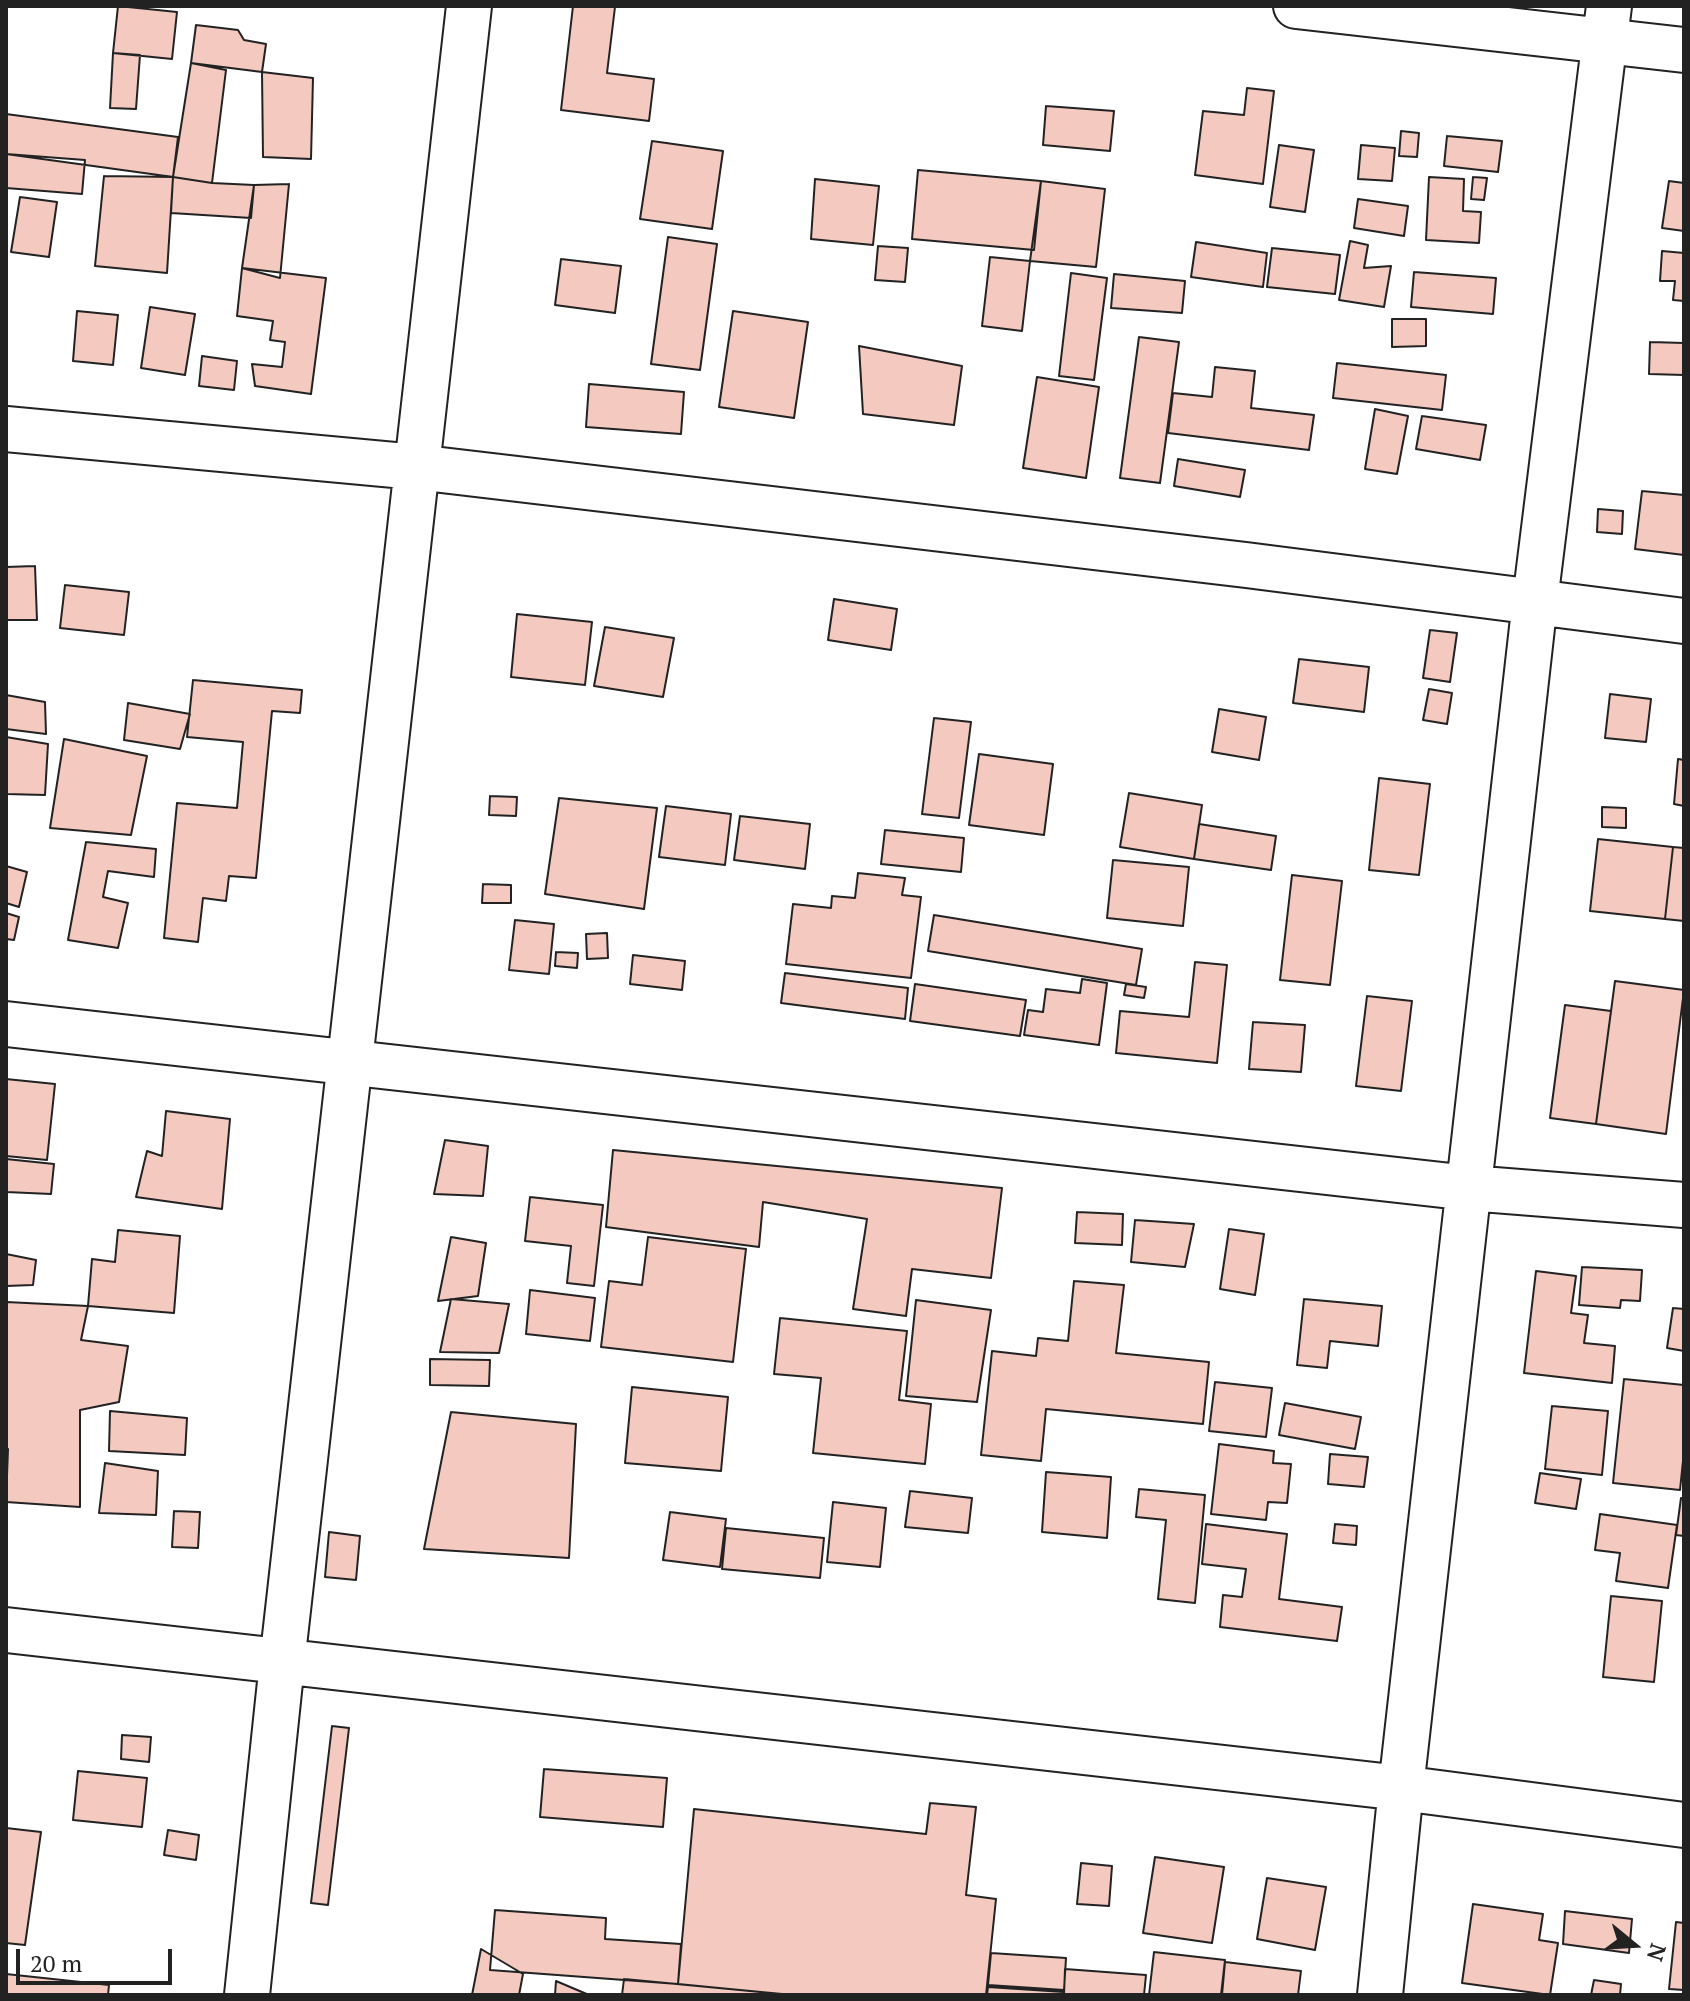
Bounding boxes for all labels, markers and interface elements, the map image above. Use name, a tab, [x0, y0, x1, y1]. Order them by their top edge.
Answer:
north arrow	[1594, 1905, 1674, 1985]
scale bar	[20, 1933, 176, 1983]
text: N	[1641, 1940, 1674, 1965]
text: 20 m	[30, 1947, 82, 1979]

